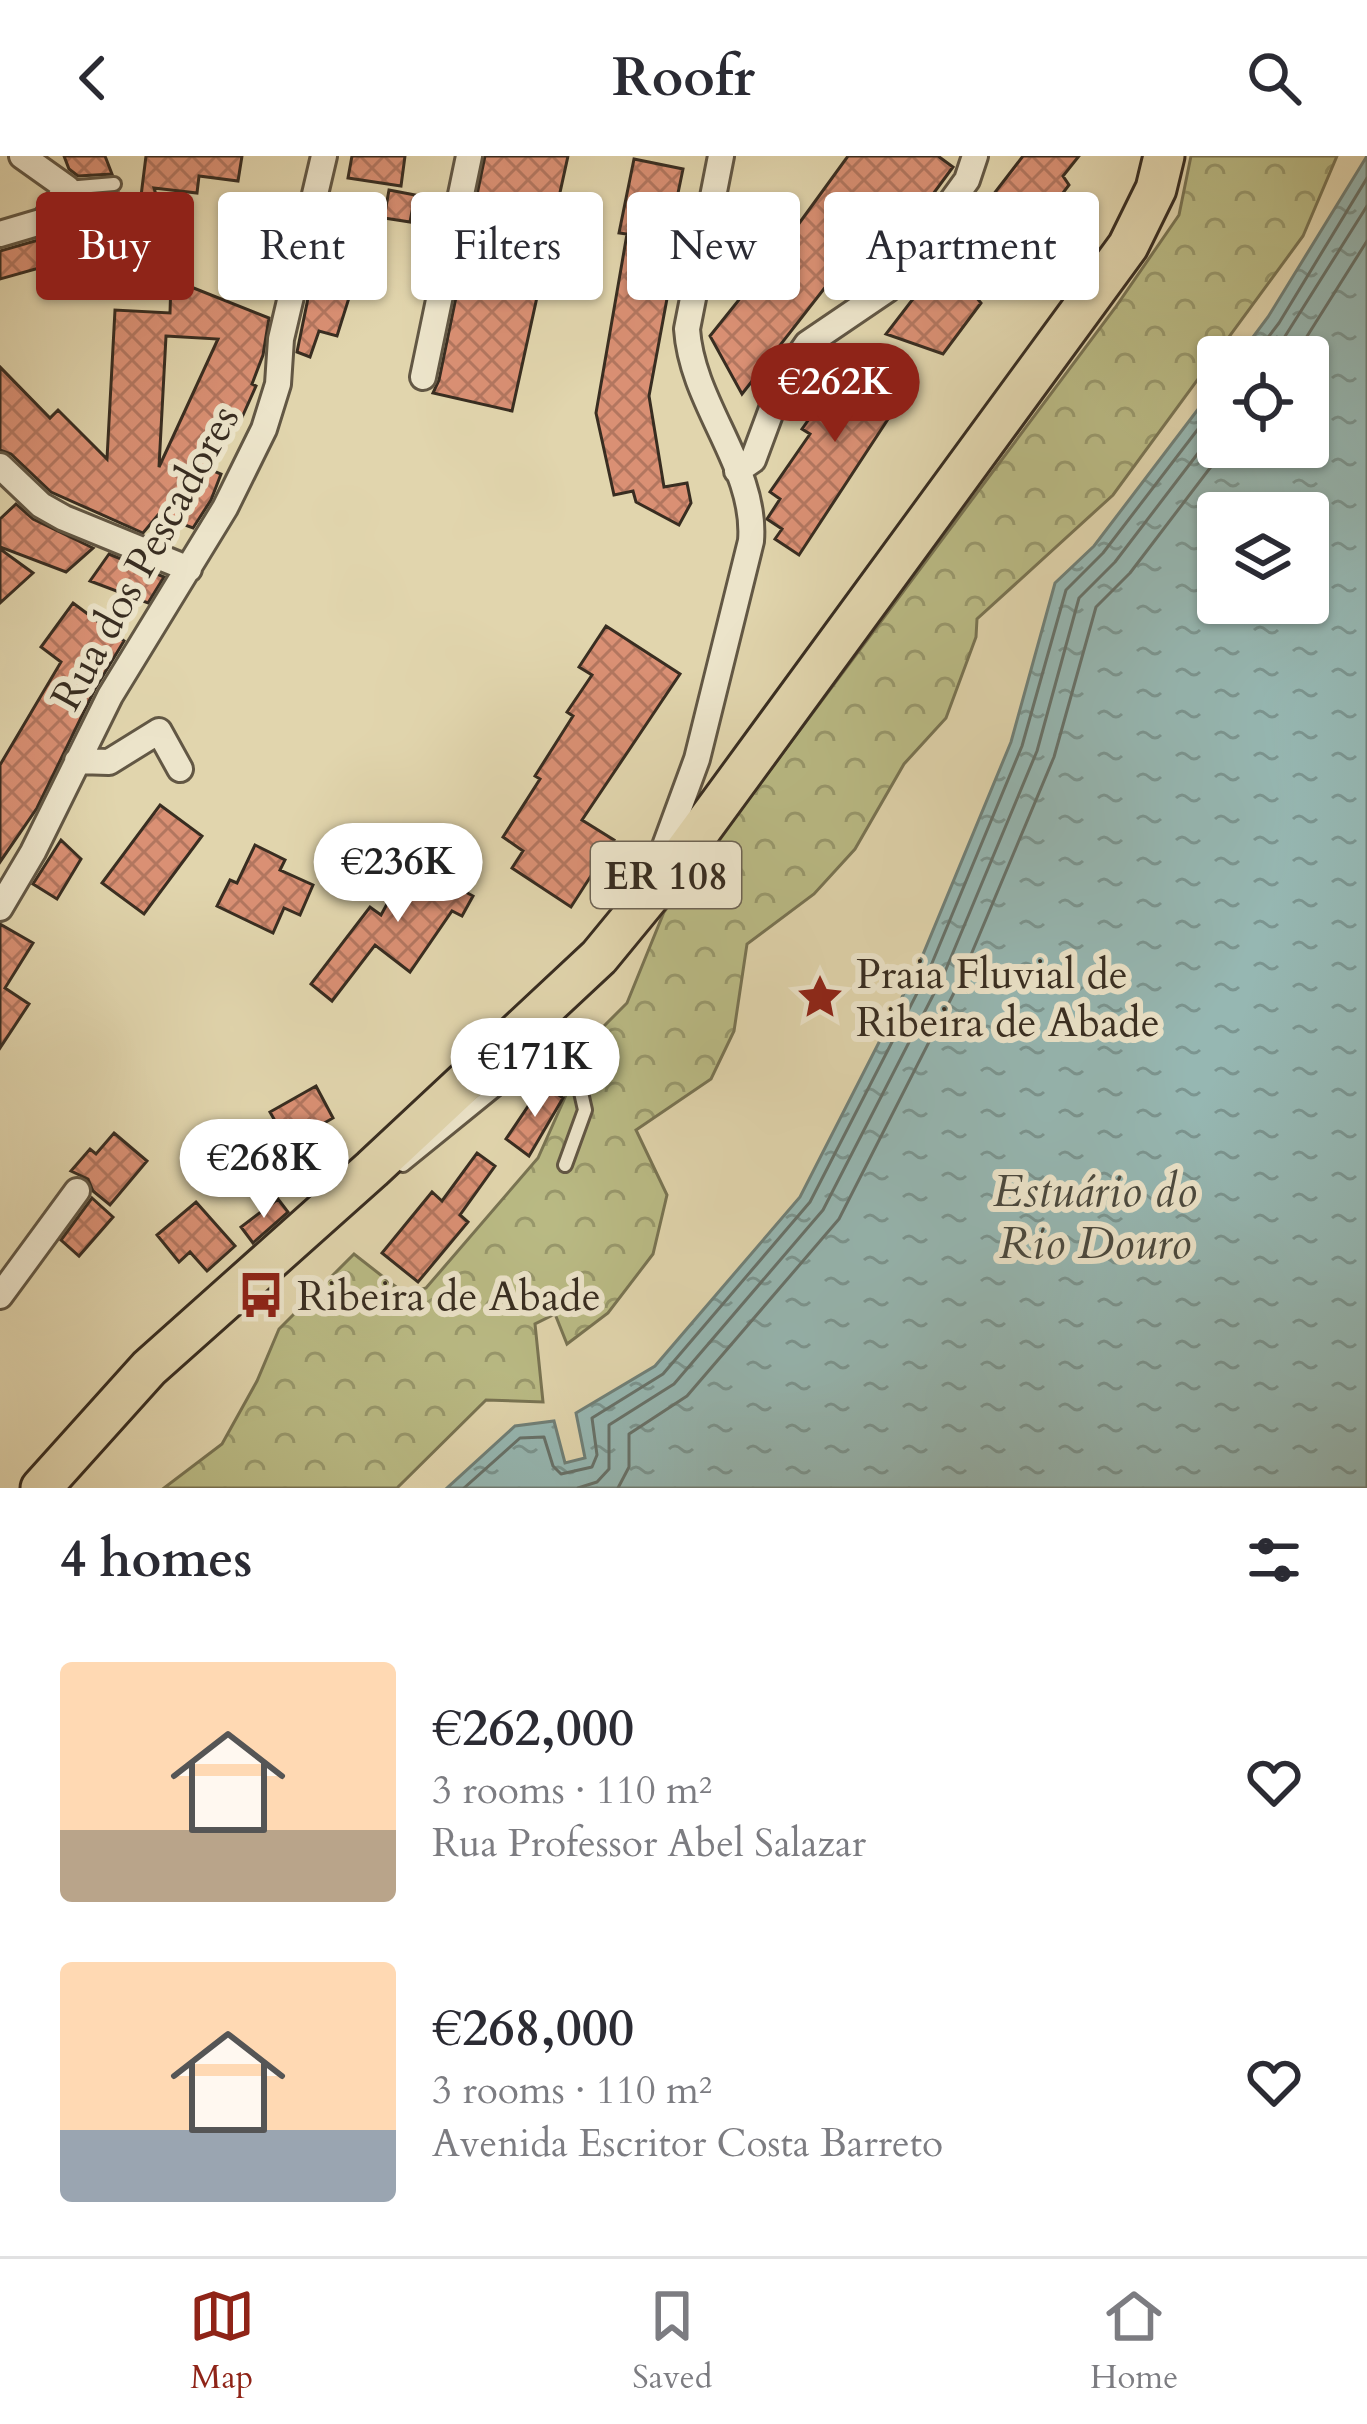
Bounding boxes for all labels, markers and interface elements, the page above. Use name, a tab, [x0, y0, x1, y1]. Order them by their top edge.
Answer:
text: Roofr	[612, 42, 755, 115]
icon: back	[60, 45, 126, 111]
icon: search	[1241, 45, 1307, 111]
chip: Buy	[36, 192, 194, 300]
chip: Rent	[218, 192, 387, 300]
chip: Filters	[411, 192, 603, 300]
chip: New	[627, 192, 800, 300]
chip: Apartment	[824, 192, 1099, 300]
map controls	[1197, 336, 1329, 624]
button: locate	[1197, 336, 1329, 468]
pin: €262K	[751, 343, 919, 445]
text: €262K	[778, 355, 892, 408]
street label: Rua dos Pescadores	[38, 395, 253, 721]
button: layers	[1197, 492, 1329, 624]
pin: €236K	[314, 823, 482, 925]
text: €236K	[341, 835, 455, 888]
road number: ER 108	[591, 842, 741, 908]
place label: Praia Fluvial de Ribeira de Abade	[856, 946, 1160, 1051]
place icon: Praia Fluvial de Ribeira de Abade	[795, 972, 845, 1022]
pin: €171K	[451, 1018, 619, 1120]
text: €171K	[478, 1030, 592, 1083]
pin: €268K	[180, 1119, 348, 1221]
text: €268K	[207, 1131, 321, 1184]
water label: Estuário do Rio Douro	[993, 1161, 1197, 1274]
place label: Ribeira de Abade	[297, 1268, 601, 1325]
bus stop icon: Ribeira de Abade	[236, 1270, 286, 1320]
text: 4 homes	[60, 1525, 252, 1595]
icon: filters	[1241, 1527, 1307, 1593]
text: €262,000	[432, 1694, 634, 1764]
icon: home	[156, 1710, 300, 1854]
icon: heart	[1241, 1749, 1307, 1815]
text: 3 rooms · 110 m²	[432, 1764, 712, 1817]
text: Rua Professor Abel Salazar	[432, 1817, 866, 1870]
text: €268,000	[432, 1994, 634, 2064]
icon: home	[156, 2010, 300, 2154]
icon: heart	[1241, 2049, 1307, 2115]
text: 3 rooms · 110 m²	[432, 2064, 712, 2117]
text: Avenida Escritor Costa Barreto	[432, 2117, 943, 2170]
tab: Map	[189, 2283, 255, 2400]
tab: Saved	[632, 2283, 712, 2400]
tab: Home	[1090, 2283, 1178, 2400]

